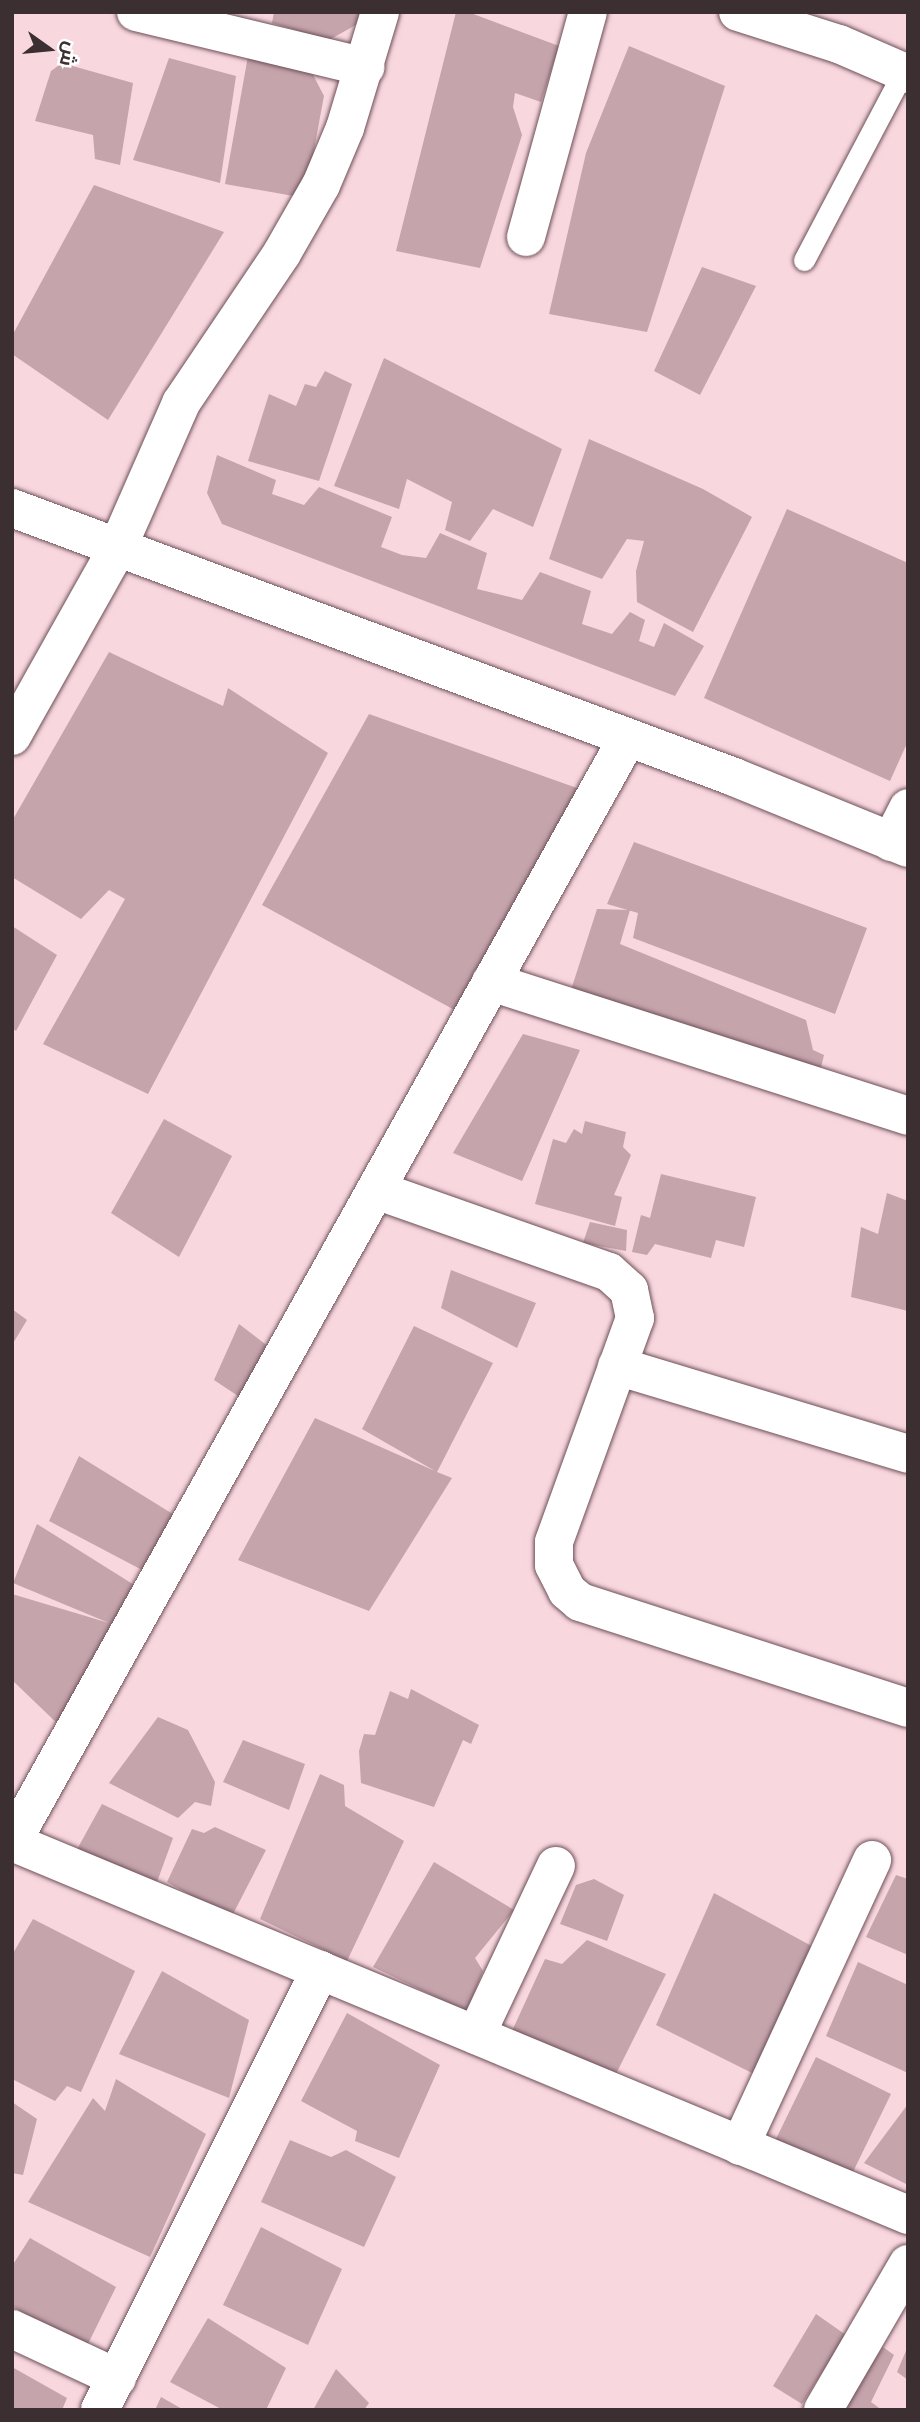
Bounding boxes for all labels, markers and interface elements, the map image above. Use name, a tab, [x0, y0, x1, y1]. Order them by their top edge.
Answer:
north arrow	[14, 14, 84, 84]
text: ش	[55, 40, 84, 69]

